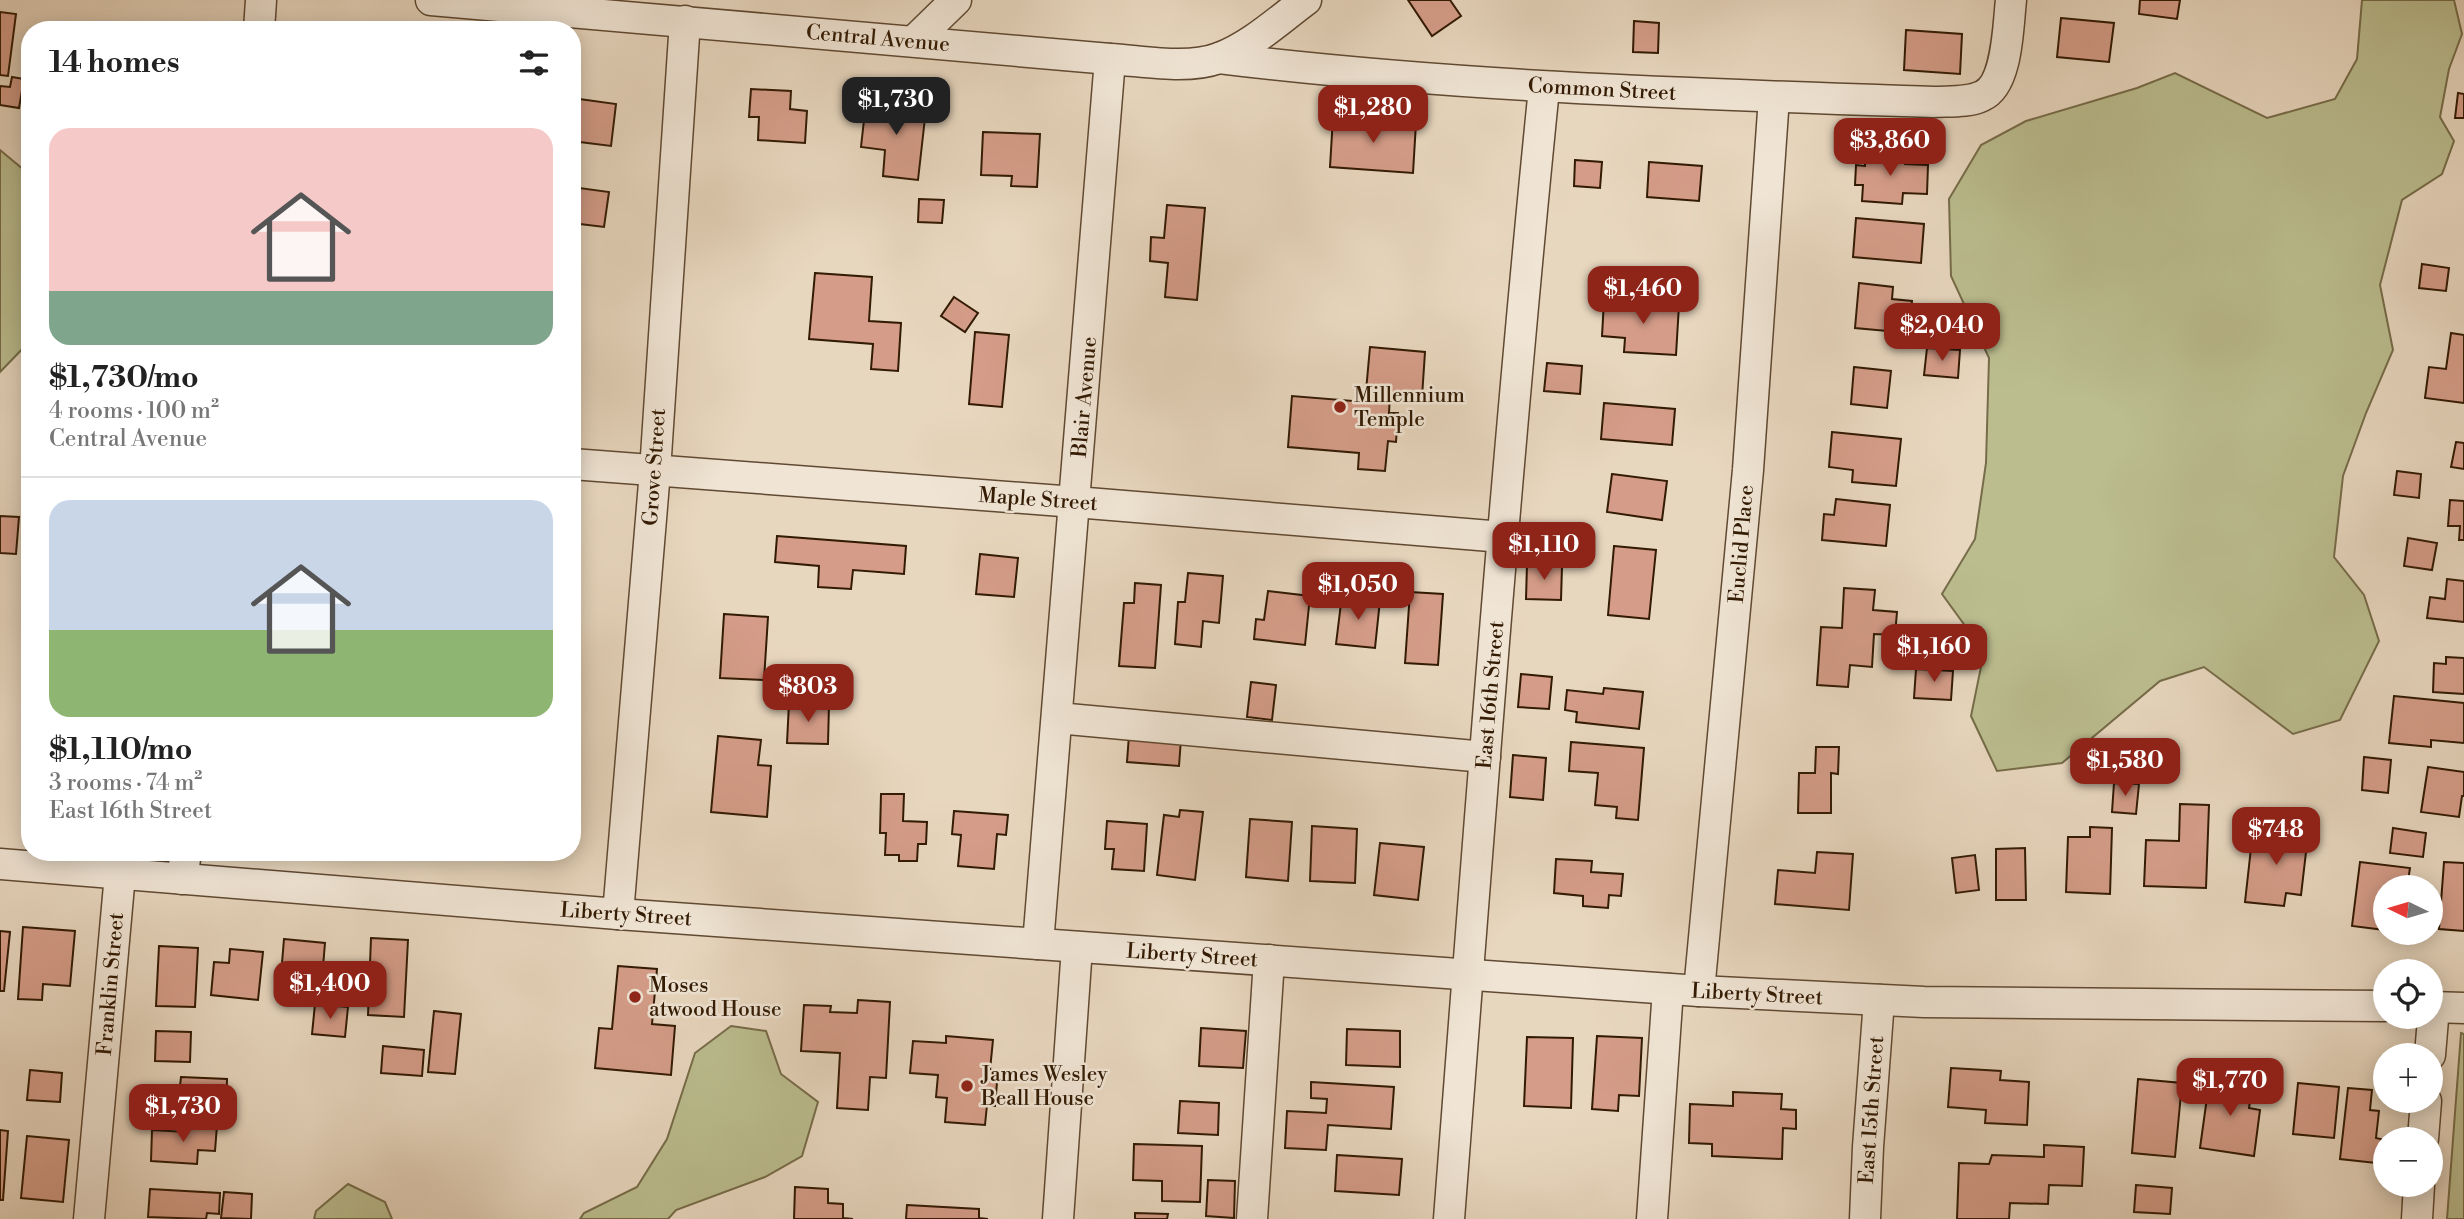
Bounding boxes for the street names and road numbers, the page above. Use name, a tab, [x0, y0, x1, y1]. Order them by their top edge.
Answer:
street label: Central Avenue	[805, 20, 951, 58]
street label: Common Street	[1527, 73, 1677, 107]
street label: Blair Avenue	[1067, 336, 1103, 460]
street label: Grove Street	[638, 407, 672, 527]
street label: Maple Street	[977, 483, 1099, 517]
street label: Euclid Place	[1724, 484, 1760, 604]
street label: East 16th Street	[1472, 619, 1510, 770]
street label: Liberty Street	[559, 897, 693, 933]
street label: Franklin Street	[92, 911, 130, 1057]
street label: Liberty Street	[1125, 938, 1259, 974]
street label: Liberty Street	[1690, 979, 1824, 1011]
street label: East 15th Street	[1854, 1035, 1890, 1185]

